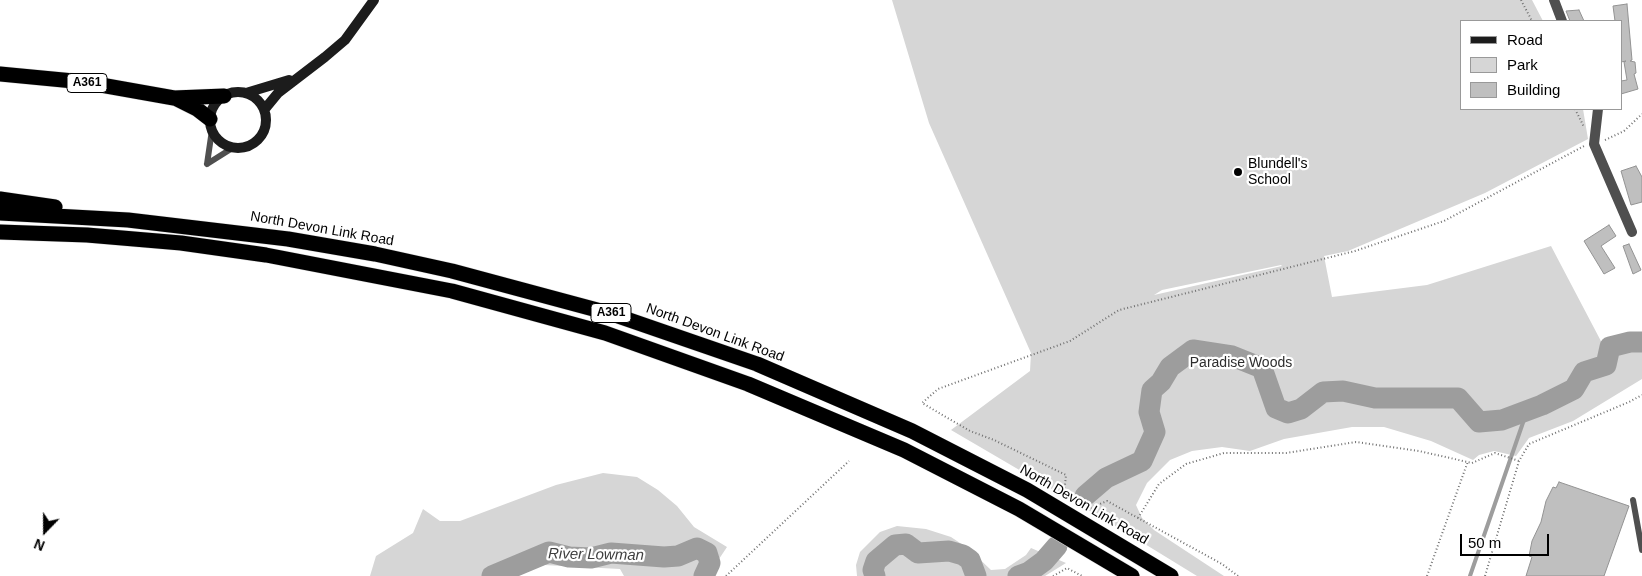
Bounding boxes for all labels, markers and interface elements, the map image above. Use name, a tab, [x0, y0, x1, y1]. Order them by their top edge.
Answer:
legend	[1460, 20, 1622, 110]
text: Road	[1507, 31, 1543, 48]
text: Park	[1507, 56, 1538, 73]
road number: A361	[67, 74, 107, 92]
text: Building	[1507, 81, 1560, 98]
place label: Blundell's School	[1248, 156, 1307, 188]
marker: Blundell's School	[1232, 166, 1244, 178]
street label: North Devon Link Road	[249, 208, 395, 250]
street label: North Devon Link Road	[644, 300, 786, 366]
road number: A361	[591, 304, 631, 322]
park label: Paradise Woods	[1190, 355, 1292, 371]
street label: North Devon Link Road	[1017, 461, 1151, 549]
north arrow	[20, 506, 70, 556]
scale bar	[1462, 524, 1551, 556]
text: 50 m	[1468, 534, 1501, 551]
text: N	[32, 536, 47, 554]
water label: River Lowman	[548, 545, 644, 565]

